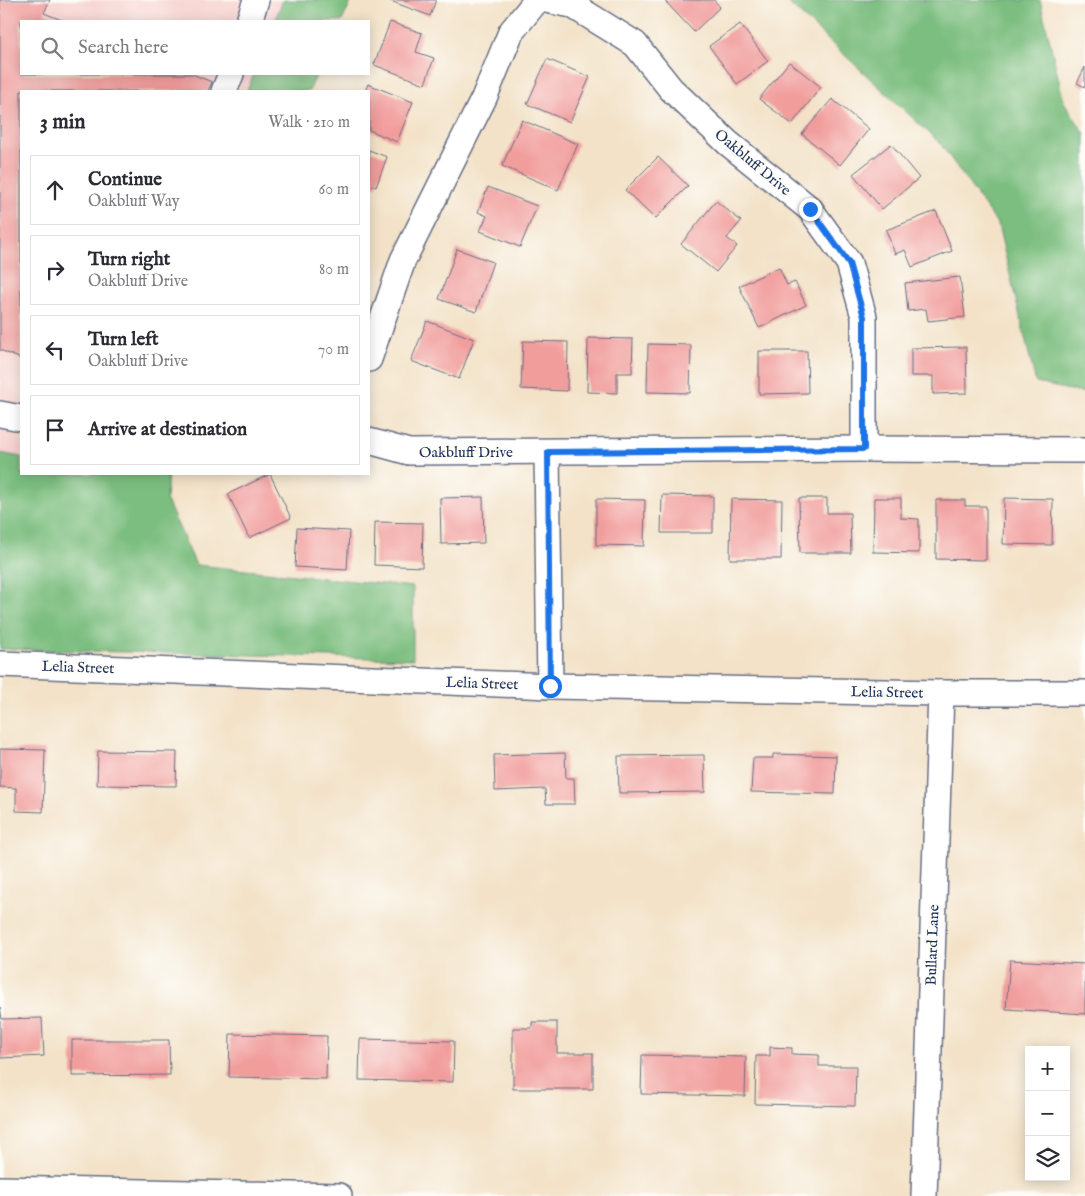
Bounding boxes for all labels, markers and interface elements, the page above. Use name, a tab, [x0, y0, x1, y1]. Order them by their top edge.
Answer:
search box	[20, 20, 370, 75]
icon: search	[38, 34, 66, 62]
text: Search here	[78, 36, 169, 60]
text: 3 min	[40, 109, 85, 136]
text: Walk · 210 m	[268, 113, 350, 133]
street label: Oakbluff Drive	[711, 125, 795, 200]
text: Continue	[88, 168, 162, 192]
icon: ahead	[41, 176, 69, 204]
text: 60 m	[319, 180, 349, 200]
text: Oakbluff Way	[88, 192, 180, 212]
route end	[799, 198, 822, 221]
text: Turn right	[88, 248, 170, 272]
icon: right	[41, 256, 69, 284]
text: 80 m	[319, 260, 349, 280]
text: Oakbluff Drive	[88, 272, 188, 292]
text: Turn left	[88, 328, 159, 352]
icon: left	[41, 336, 69, 364]
text: 70 m	[318, 340, 349, 360]
text: Oakbluff Drive	[88, 352, 188, 372]
icon: arrive	[41, 416, 69, 444]
text: Arrive at destination	[88, 418, 247, 442]
street label: Oakbluff Drive	[419, 443, 513, 462]
street label: Lelia Street	[41, 657, 115, 678]
street label: Lelia Street	[445, 673, 519, 694]
route start	[539, 675, 562, 698]
street label: Lelia Street	[850, 682, 924, 703]
street label: Bullard Lane	[922, 904, 943, 986]
map controls	[1025, 1046, 1070, 1181]
button: +	[1025, 1046, 1070, 1091]
button: −	[1025, 1091, 1070, 1136]
button: layers	[1025, 1136, 1070, 1181]

